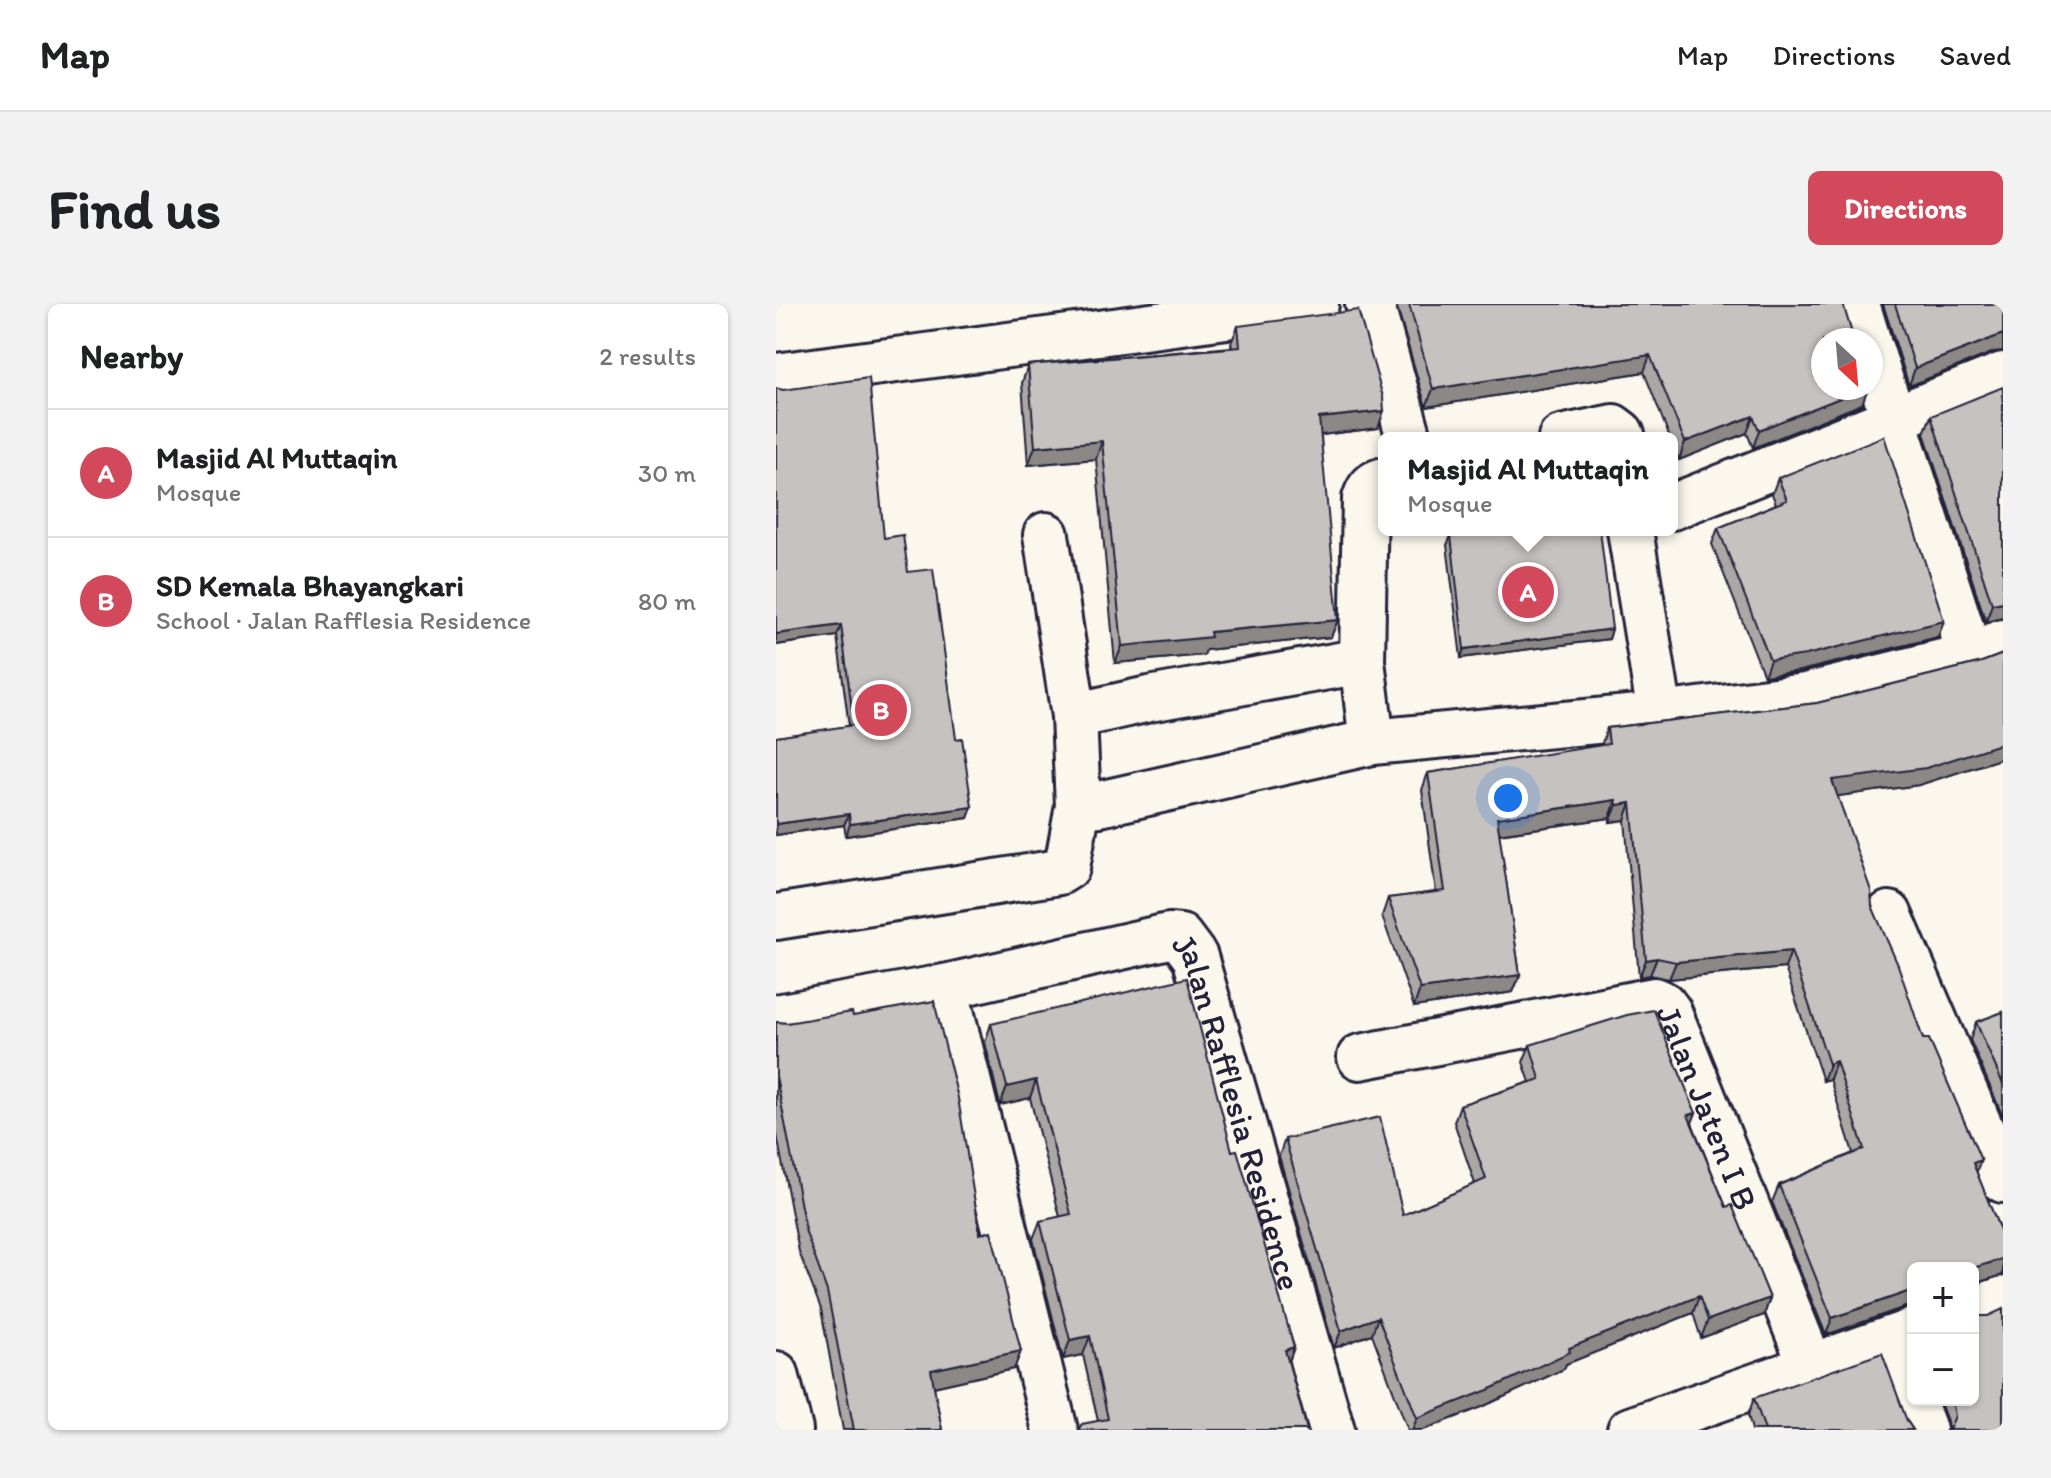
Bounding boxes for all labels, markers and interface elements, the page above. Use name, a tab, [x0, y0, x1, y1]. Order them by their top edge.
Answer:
text: Map	[40, 32, 110, 78]
text: Map	[1677, 38, 1728, 72]
text: Directions	[1772, 38, 1896, 72]
text: Saved	[1940, 38, 2011, 72]
button: Directions	[1808, 171, 2003, 245]
text: Find us	[48, 175, 221, 242]
north arrow	[1811, 328, 1883, 400]
text: Nearby	[80, 336, 183, 377]
text: 2 results	[599, 340, 696, 372]
popup	[1378, 432, 1678, 536]
text: Masjid Al Muttaqin	[156, 439, 397, 476]
text: Masjid Al Muttaqin	[1407, 450, 1649, 487]
text: A	[98, 457, 114, 489]
text: 30 m	[638, 457, 696, 489]
text: Mosque	[156, 476, 241, 508]
text: Mosque	[1407, 487, 1493, 519]
pin: A	[1502, 562, 1554, 622]
text: SD Kemala Bhayangkari	[156, 567, 464, 604]
text: B	[98, 585, 114, 617]
text: 80 m	[638, 585, 696, 617]
text: School · Jalan Rafflesia Residence	[156, 604, 531, 636]
pin: B	[855, 680, 907, 740]
your location	[1488, 778, 1528, 818]
street label: Jalan Rafflesia Residence	[1163, 925, 1310, 1295]
street label: Jalan Jaten I B	[1647, 999, 1766, 1216]
map controls	[1907, 1262, 1979, 1406]
button: +	[1907, 1262, 1979, 1334]
button: −	[1907, 1334, 1979, 1406]

